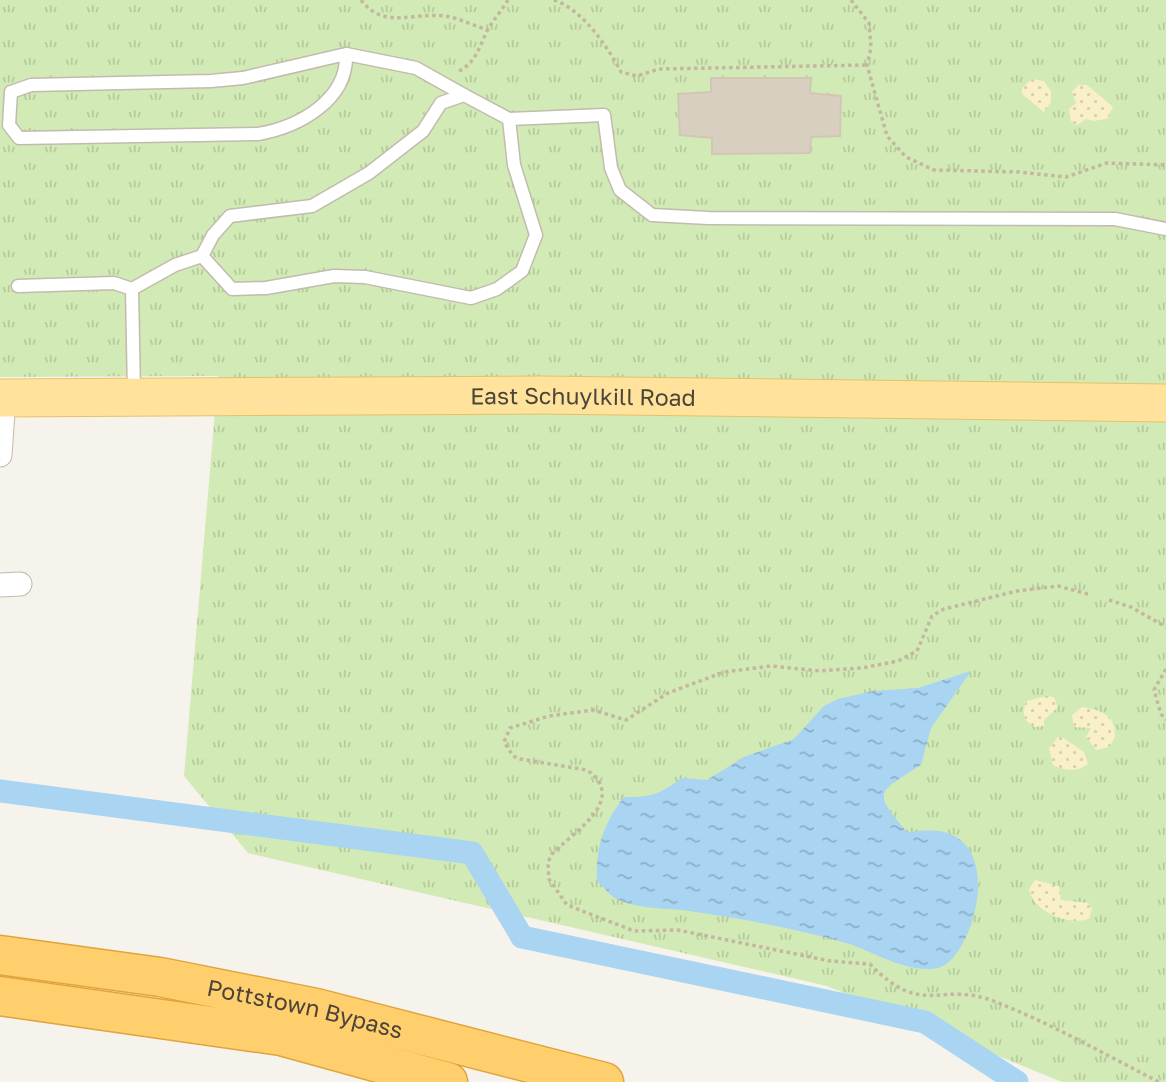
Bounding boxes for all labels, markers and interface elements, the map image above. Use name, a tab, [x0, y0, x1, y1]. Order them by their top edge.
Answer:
street label: East Schuylkill Road	[470, 381, 696, 411]
street label: Pottstown Bypass	[205, 973, 406, 1044]

